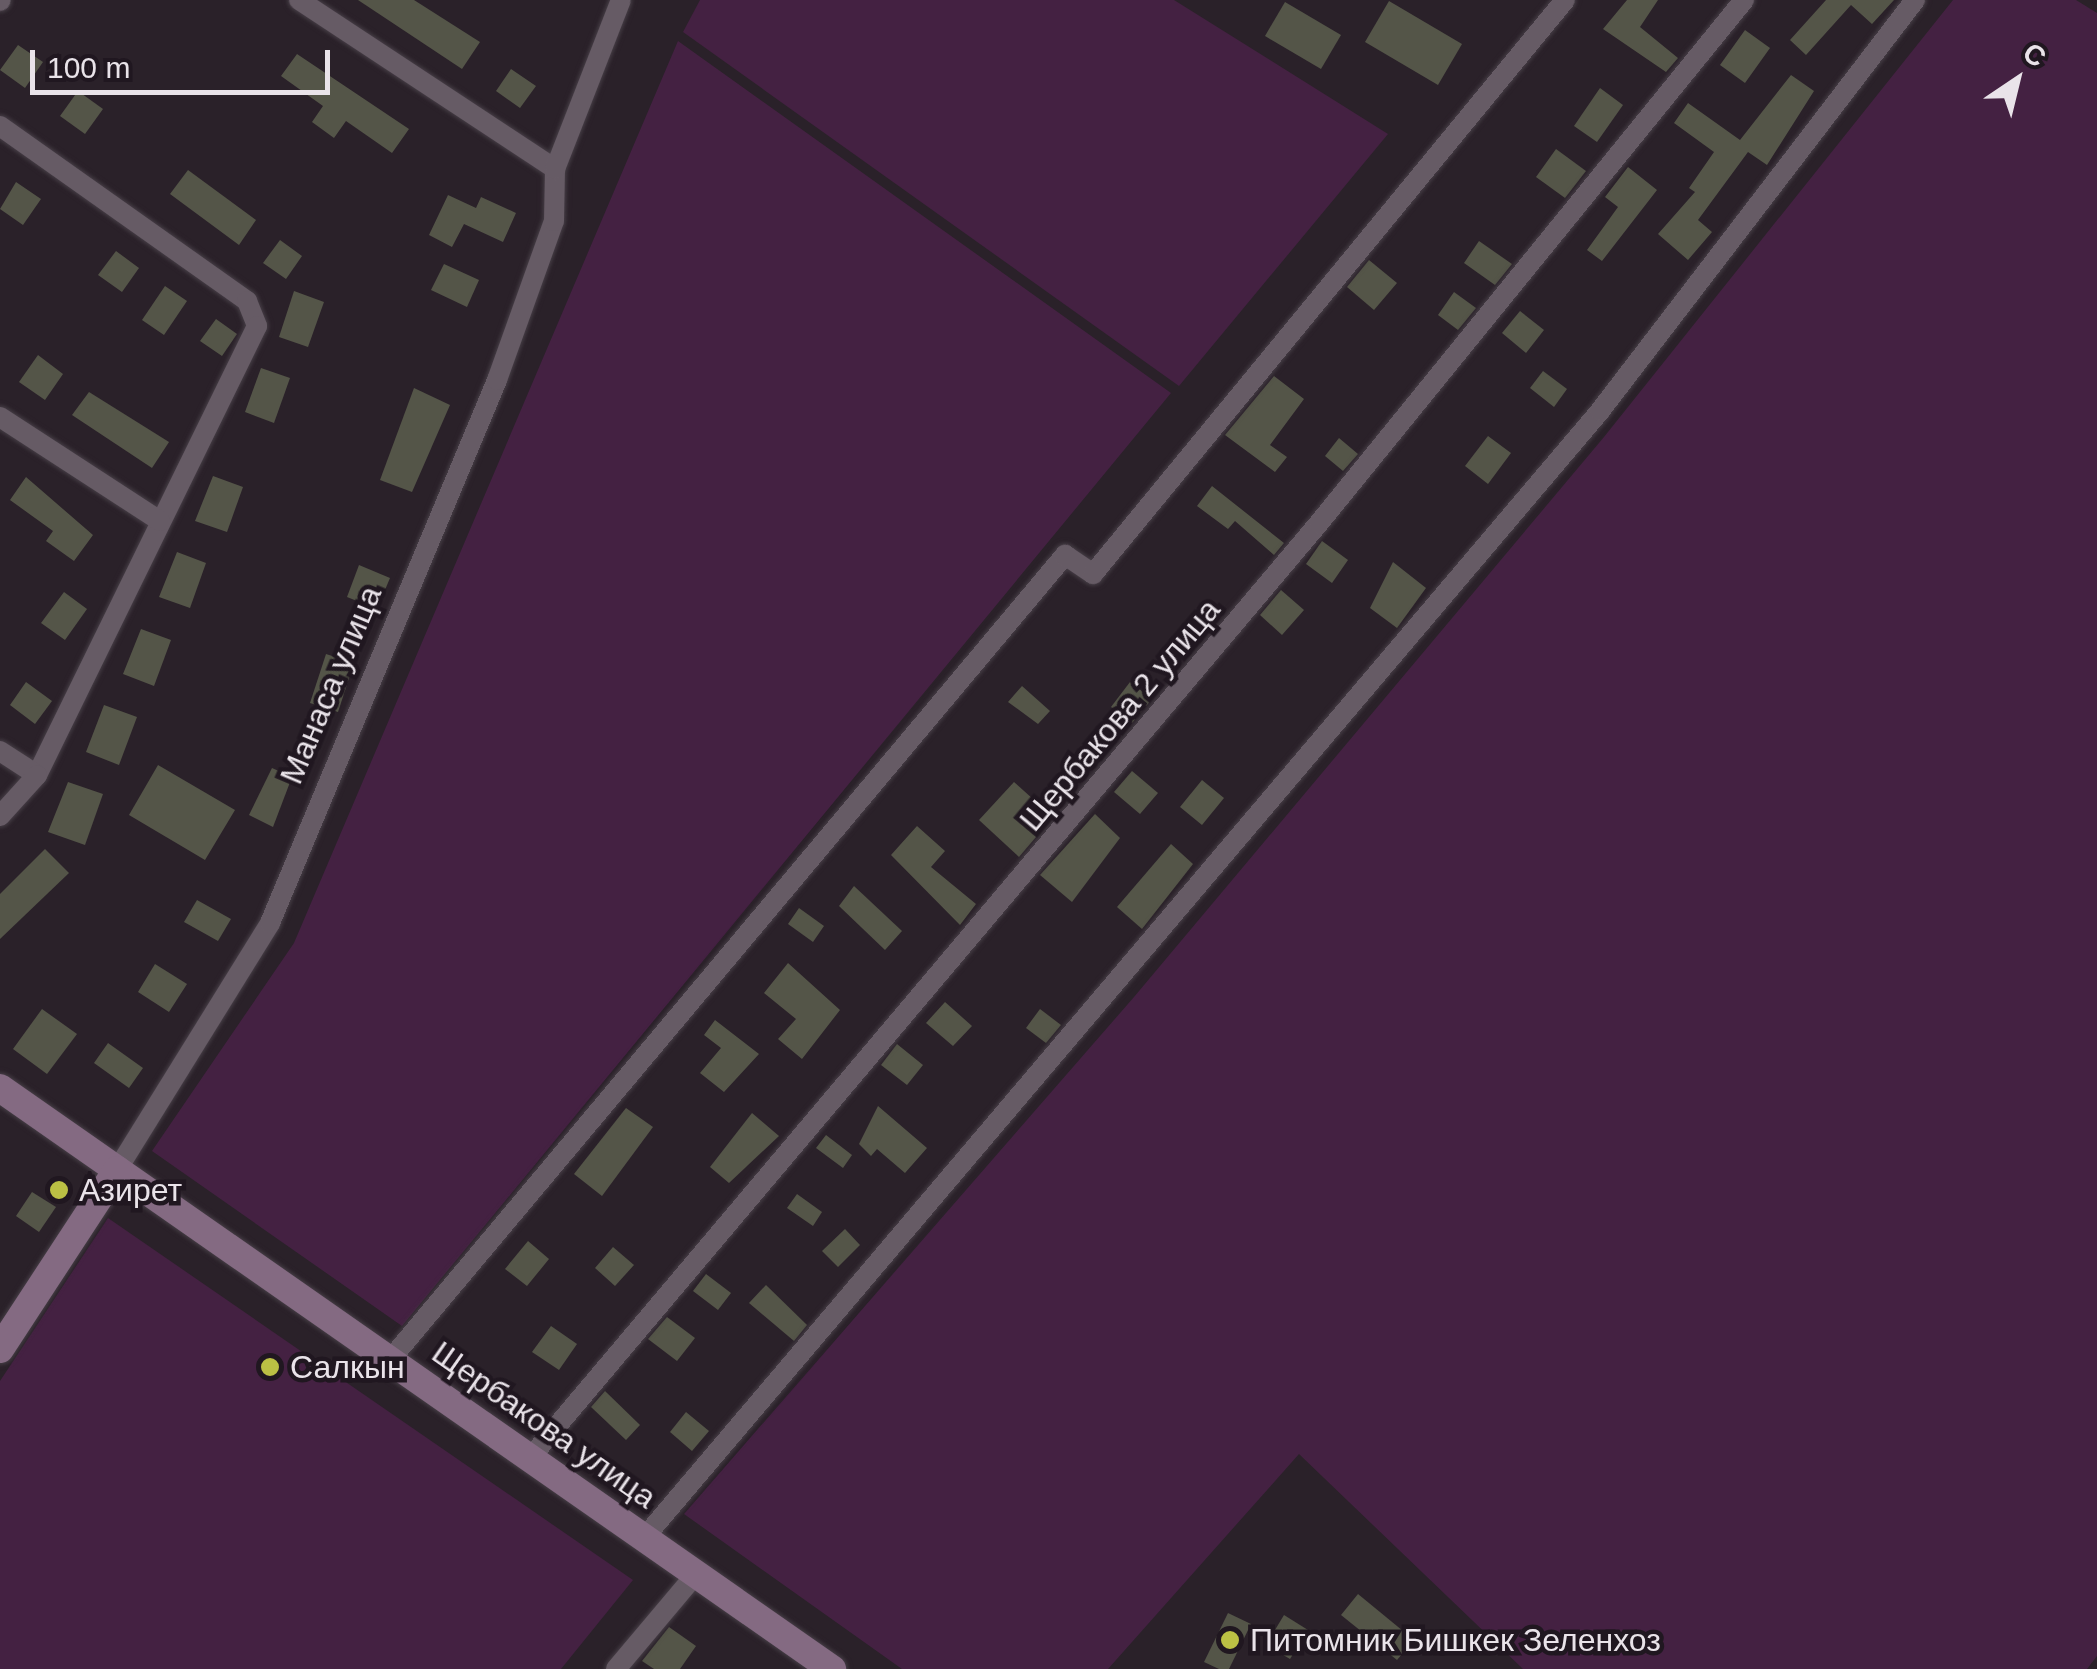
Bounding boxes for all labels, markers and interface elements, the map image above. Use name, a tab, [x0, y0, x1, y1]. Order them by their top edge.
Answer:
scale bar	[35, 30, 335, 92]
north arrow	[1967, 30, 2067, 130]
text: С	[2017, 37, 2052, 74]
text: 100 m	[47, 51, 130, 84]
street label: Манаса улица	[272, 580, 390, 790]
street label: Щербакова 2 улица	[1012, 591, 1228, 839]
place label: Азирет	[79, 1171, 182, 1209]
marker: Азирет	[48, 1179, 70, 1201]
street label: Щербакова улица	[425, 1333, 663, 1517]
place label: Салкын	[290, 1348, 405, 1386]
marker: Салкын	[259, 1356, 281, 1378]
place label: Питомник Бишкек Зеленхоз	[1250, 1621, 1661, 1659]
marker: Питомник Бишкек Зеленхоз	[1219, 1629, 1241, 1651]

